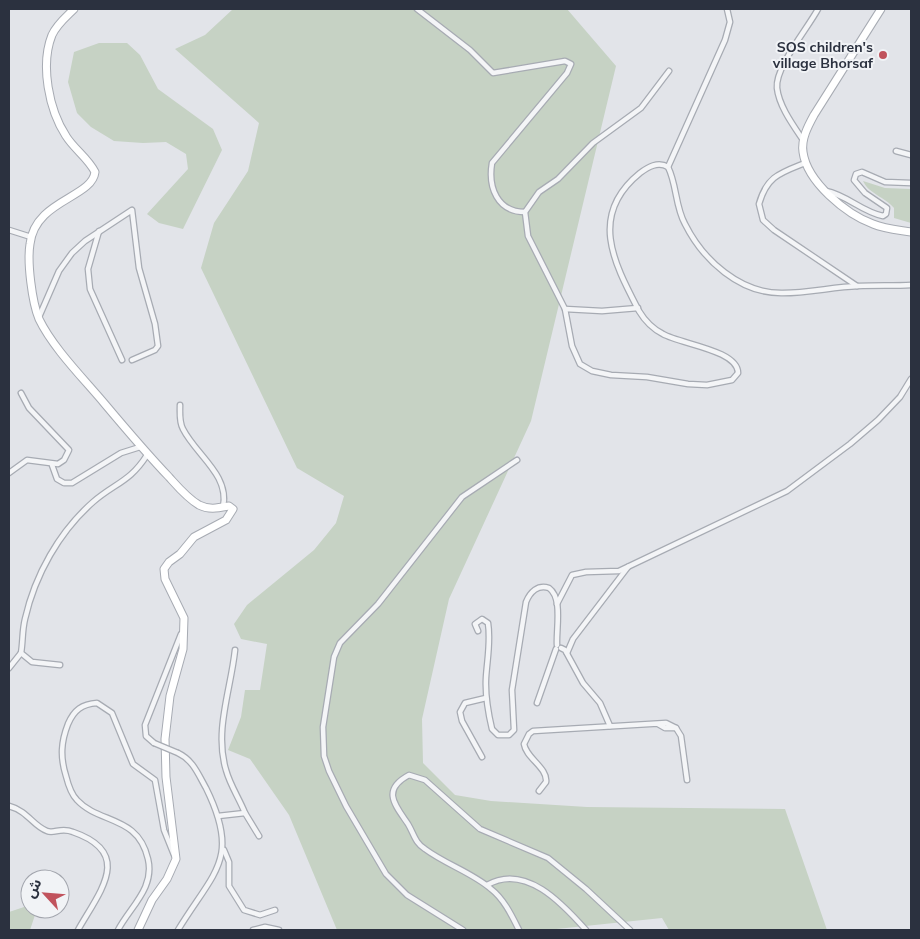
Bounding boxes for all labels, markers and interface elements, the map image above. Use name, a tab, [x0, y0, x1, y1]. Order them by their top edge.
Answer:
place label: SOS children's village Bhorsaf	[772, 38, 874, 72]
marker: SOS children's village Bhorsaf	[877, 49, 889, 61]
north arrow	[20, 869, 70, 919]
text: ش	[21, 876, 46, 901]

